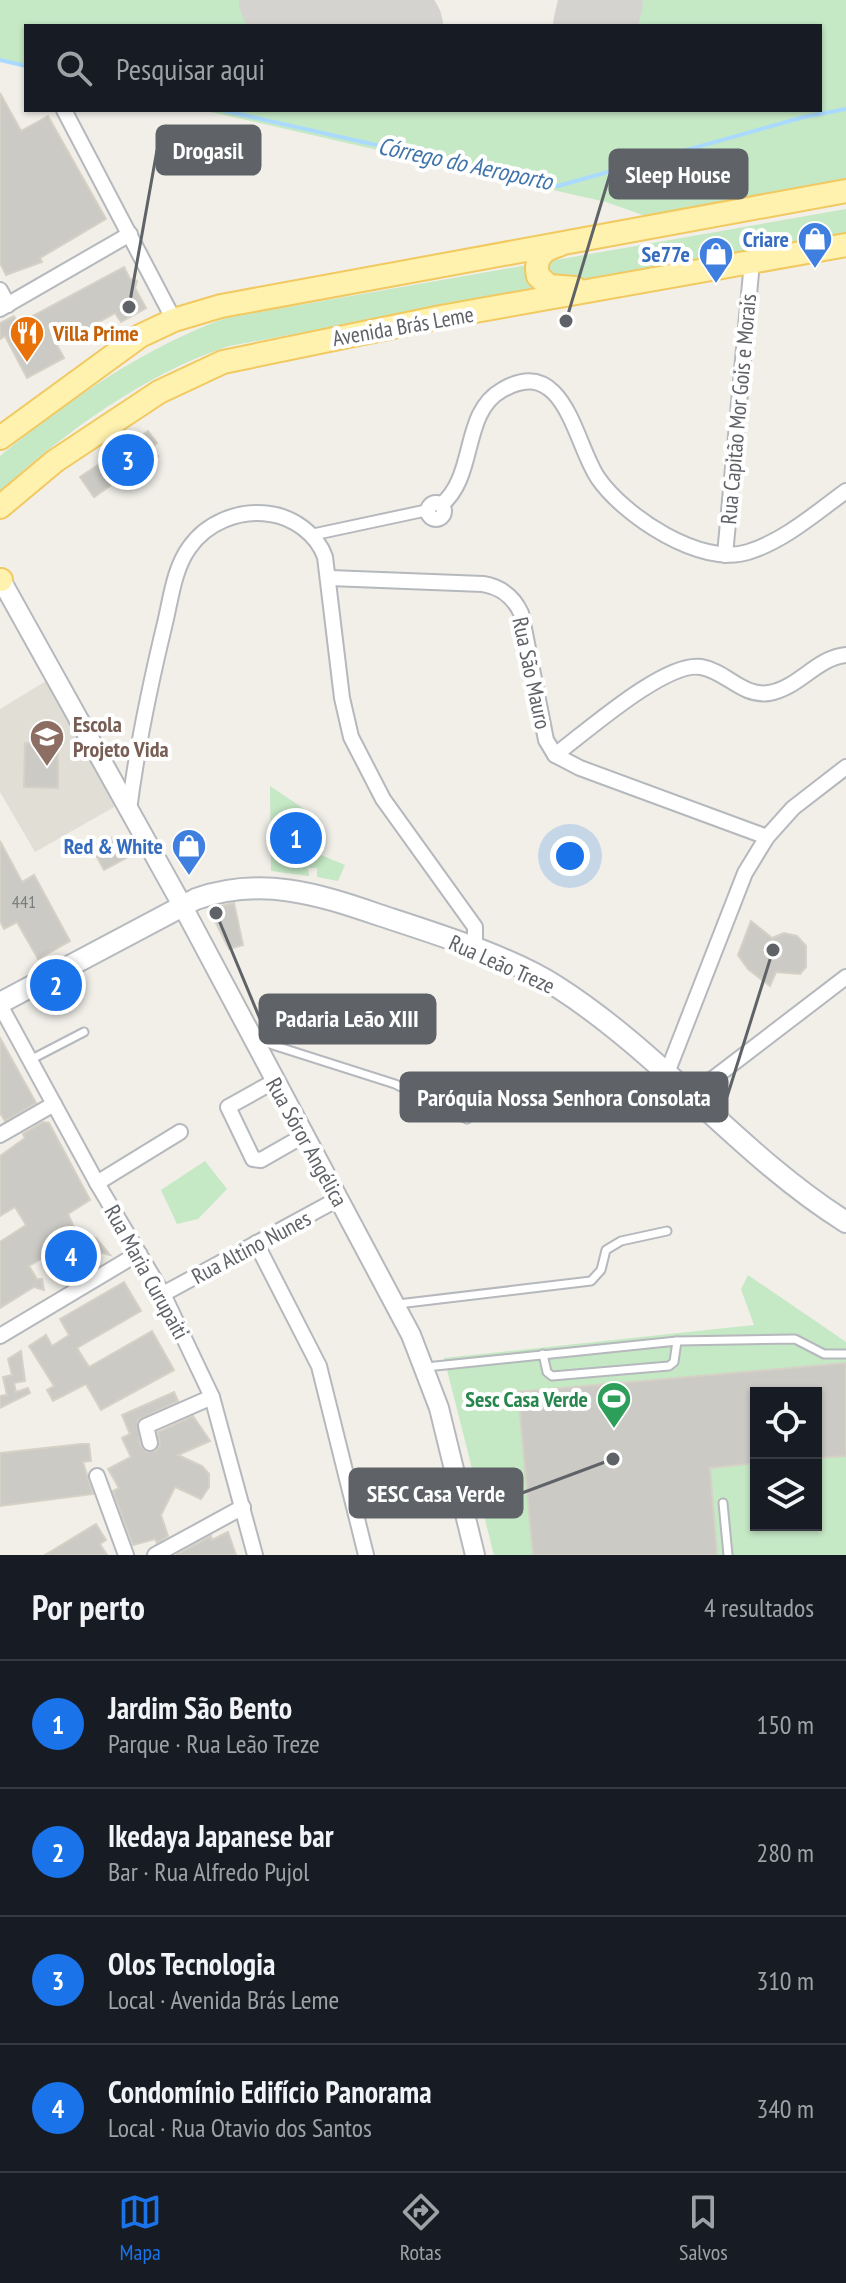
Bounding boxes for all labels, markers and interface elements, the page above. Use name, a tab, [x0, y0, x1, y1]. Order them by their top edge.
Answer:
search box	[24, 24, 822, 112]
icon: search	[52, 46, 96, 90]
text: Pesquisar aqui	[116, 49, 265, 88]
callout: Drogasil	[157, 126, 260, 174]
water label: Córrego do Aeroporto	[375, 130, 557, 197]
text: Drogasil	[173, 135, 244, 166]
callout: Sleep House	[610, 150, 747, 198]
text: Sleep House	[625, 159, 731, 190]
shop icon: Criare	[796, 220, 834, 270]
place label: Criare	[743, 225, 789, 253]
shop icon: Se77e	[697, 235, 735, 285]
place label: Se77e	[642, 240, 690, 268]
street label: Rua Capitão Mor Gois e Morais	[714, 293, 762, 525]
street label: Avenida Brás Leme	[330, 300, 476, 352]
restaurant icon: Villa Prime	[8, 314, 46, 364]
place label: Villa Prime	[52, 319, 139, 347]
pin: 3	[102, 430, 154, 490]
street label: Rua São Mauro	[506, 614, 558, 732]
place label: Escola Projeto Vida	[73, 710, 169, 763]
school or university icon: Escola Projeto Vida	[28, 718, 66, 768]
pin: 1	[270, 808, 322, 868]
shop icon: Red & White	[170, 827, 208, 877]
place label: Red & White	[64, 832, 163, 860]
your location	[550, 836, 590, 876]
house number: 441	[12, 890, 36, 913]
street label: Rua Leão Treze	[445, 928, 559, 1000]
pin: 2	[30, 955, 82, 1015]
callout: Padaria Leão XIII	[260, 995, 435, 1043]
text: Padaria Leão XIII	[275, 1003, 419, 1034]
street label: Rua Sóror Angélica	[260, 1073, 354, 1211]
callout: Paróquia Nossa Senhora Consolata	[401, 1073, 727, 1121]
text: Paróquia Nossa Senhora Consolata	[417, 1082, 711, 1113]
street label: Rua Maria Curupaiti	[99, 1200, 195, 1344]
street label: Rua Altino Nunes	[187, 1204, 315, 1290]
pin: 4	[45, 1226, 97, 1286]
sports icon: Sesc Casa Verde	[595, 1380, 633, 1430]
place label: Sesc Casa Verde	[465, 1385, 588, 1413]
map controls	[750, 1387, 822, 1531]
button: locate	[750, 1387, 822, 1459]
button: layers	[750, 1459, 822, 1531]
callout: SESC Casa Verde	[350, 1469, 522, 1517]
text: SESC Casa Verde	[367, 1478, 505, 1509]
text: Por perto	[32, 1585, 145, 1629]
text: 4 resultados	[704, 1591, 814, 1624]
text: Jardim São Bento	[108, 1688, 292, 1727]
text: 1	[52, 1708, 64, 1741]
text: 150 m	[756, 1708, 814, 1741]
text: Parque · Rua Leão Treze	[108, 1727, 320, 1760]
text: Ikedaya Japanese bar	[108, 1816, 333, 1855]
text: 2	[52, 1836, 64, 1869]
text: 280 m	[756, 1836, 814, 1869]
text: Bar · Rua Alfredo Pujol	[108, 1855, 309, 1888]
text: Olos Tecnologia	[108, 1944, 275, 1983]
text: 3	[52, 1964, 64, 1997]
text: 310 m	[756, 1964, 814, 1997]
text: Local · Avenida Brás Leme	[108, 1983, 339, 2016]
text: Condomínio Edifício Panorama	[108, 2072, 432, 2111]
text: 4	[52, 2092, 64, 2125]
text: 340 m	[756, 2092, 814, 2125]
text: Local · Rua Otavio dos Santos	[108, 2111, 372, 2144]
tab: Mapa	[118, 2190, 162, 2266]
tab: Rotas	[399, 2190, 443, 2266]
tab: Salvos	[679, 2190, 728, 2266]

